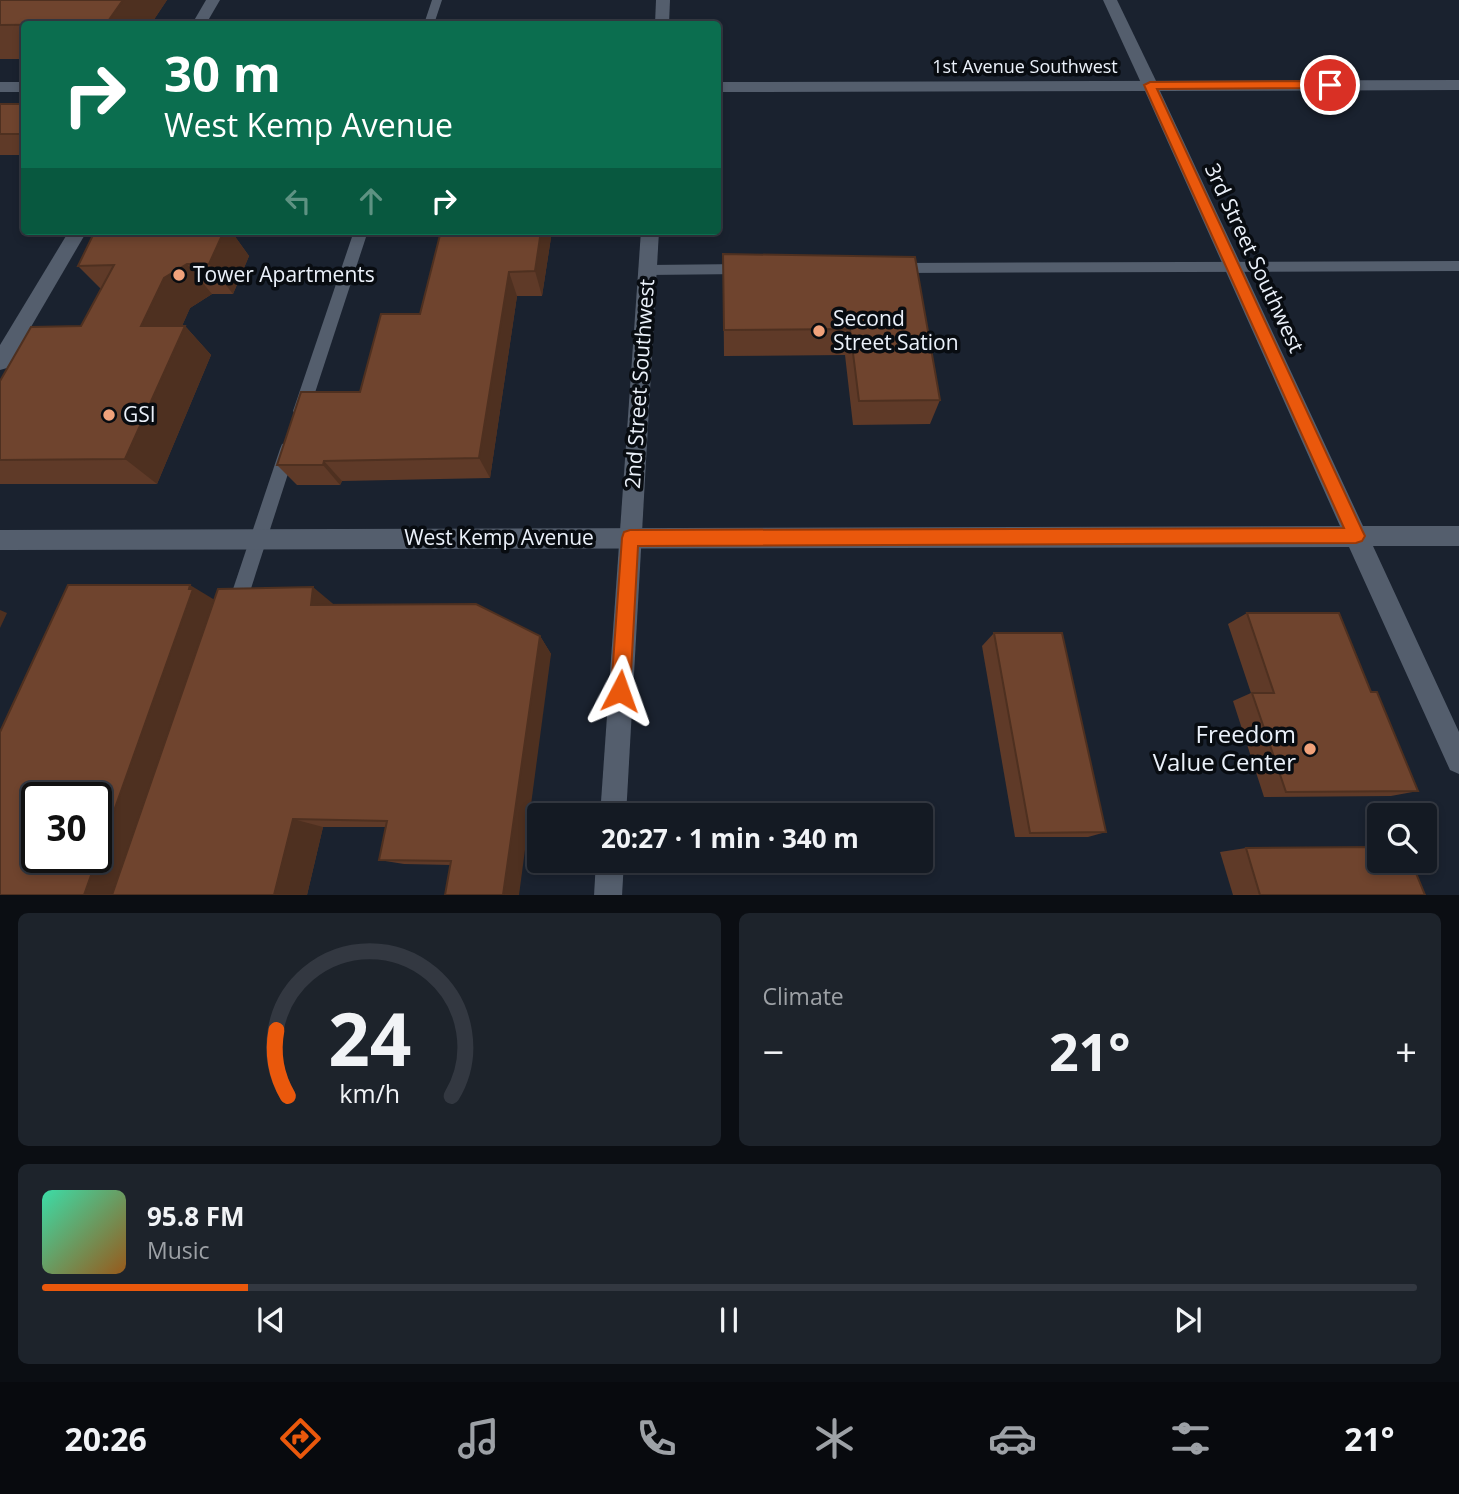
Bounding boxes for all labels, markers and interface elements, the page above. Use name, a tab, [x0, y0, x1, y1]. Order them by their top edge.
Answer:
text: 30 m	[164, 40, 281, 106]
icon: right	[49, 49, 140, 140]
street label: 1st Avenue Southwest	[932, 54, 1118, 78]
pin	[1300, 55, 1360, 115]
icon: arrive	[1311, 66, 1349, 104]
text: West Kemp Avenue	[164, 103, 453, 146]
street label: 3rd Street Southwest	[1199, 158, 1311, 357]
icon: left	[279, 182, 317, 220]
icon: ahead	[352, 182, 390, 220]
icon: right	[425, 182, 463, 220]
place label: Tower Apartments	[193, 260, 375, 288]
marker: Tower Apartments	[171, 267, 187, 283]
street label: 2nd Street Southwest	[618, 278, 660, 490]
place label: Second Street Sation	[833, 304, 959, 356]
marker: Second Street Sation	[811, 323, 827, 339]
place label: GSI	[123, 400, 156, 428]
marker: GSI	[101, 407, 117, 423]
street label: West Kemp Avenue	[404, 523, 594, 551]
position arrow	[583, 654, 657, 728]
place label: Freedom Value Center	[1153, 717, 1296, 778]
marker: Freedom Value Center	[1302, 741, 1318, 757]
speed limit sign: 30	[21, 782, 112, 873]
map controls	[1367, 803, 1437, 873]
button: search	[1367, 803, 1437, 873]
text: 20:27 · 1 min · 340 m	[601, 820, 859, 856]
text: Climate	[763, 980, 844, 1012]
text: 24	[328, 988, 411, 1087]
text: 21°	[1049, 1015, 1131, 1086]
text: −	[763, 1025, 784, 1077]
text: +	[1395, 1025, 1417, 1077]
text: km/h	[339, 1075, 400, 1109]
text: 95.8 FM	[147, 1198, 245, 1234]
text: Music	[147, 1234, 210, 1266]
icon: previous	[252, 1301, 290, 1339]
icon: pause	[710, 1301, 748, 1339]
icon: next	[1169, 1301, 1207, 1339]
icon: directions	[276, 1414, 325, 1463]
icon: music	[454, 1414, 503, 1463]
icon: phone	[632, 1414, 681, 1463]
icon: climate	[810, 1414, 859, 1463]
icon: car	[988, 1414, 1037, 1463]
icon: filters	[1166, 1414, 1215, 1463]
text: 20:26	[65, 1417, 147, 1460]
text: 21°	[1344, 1417, 1394, 1460]

